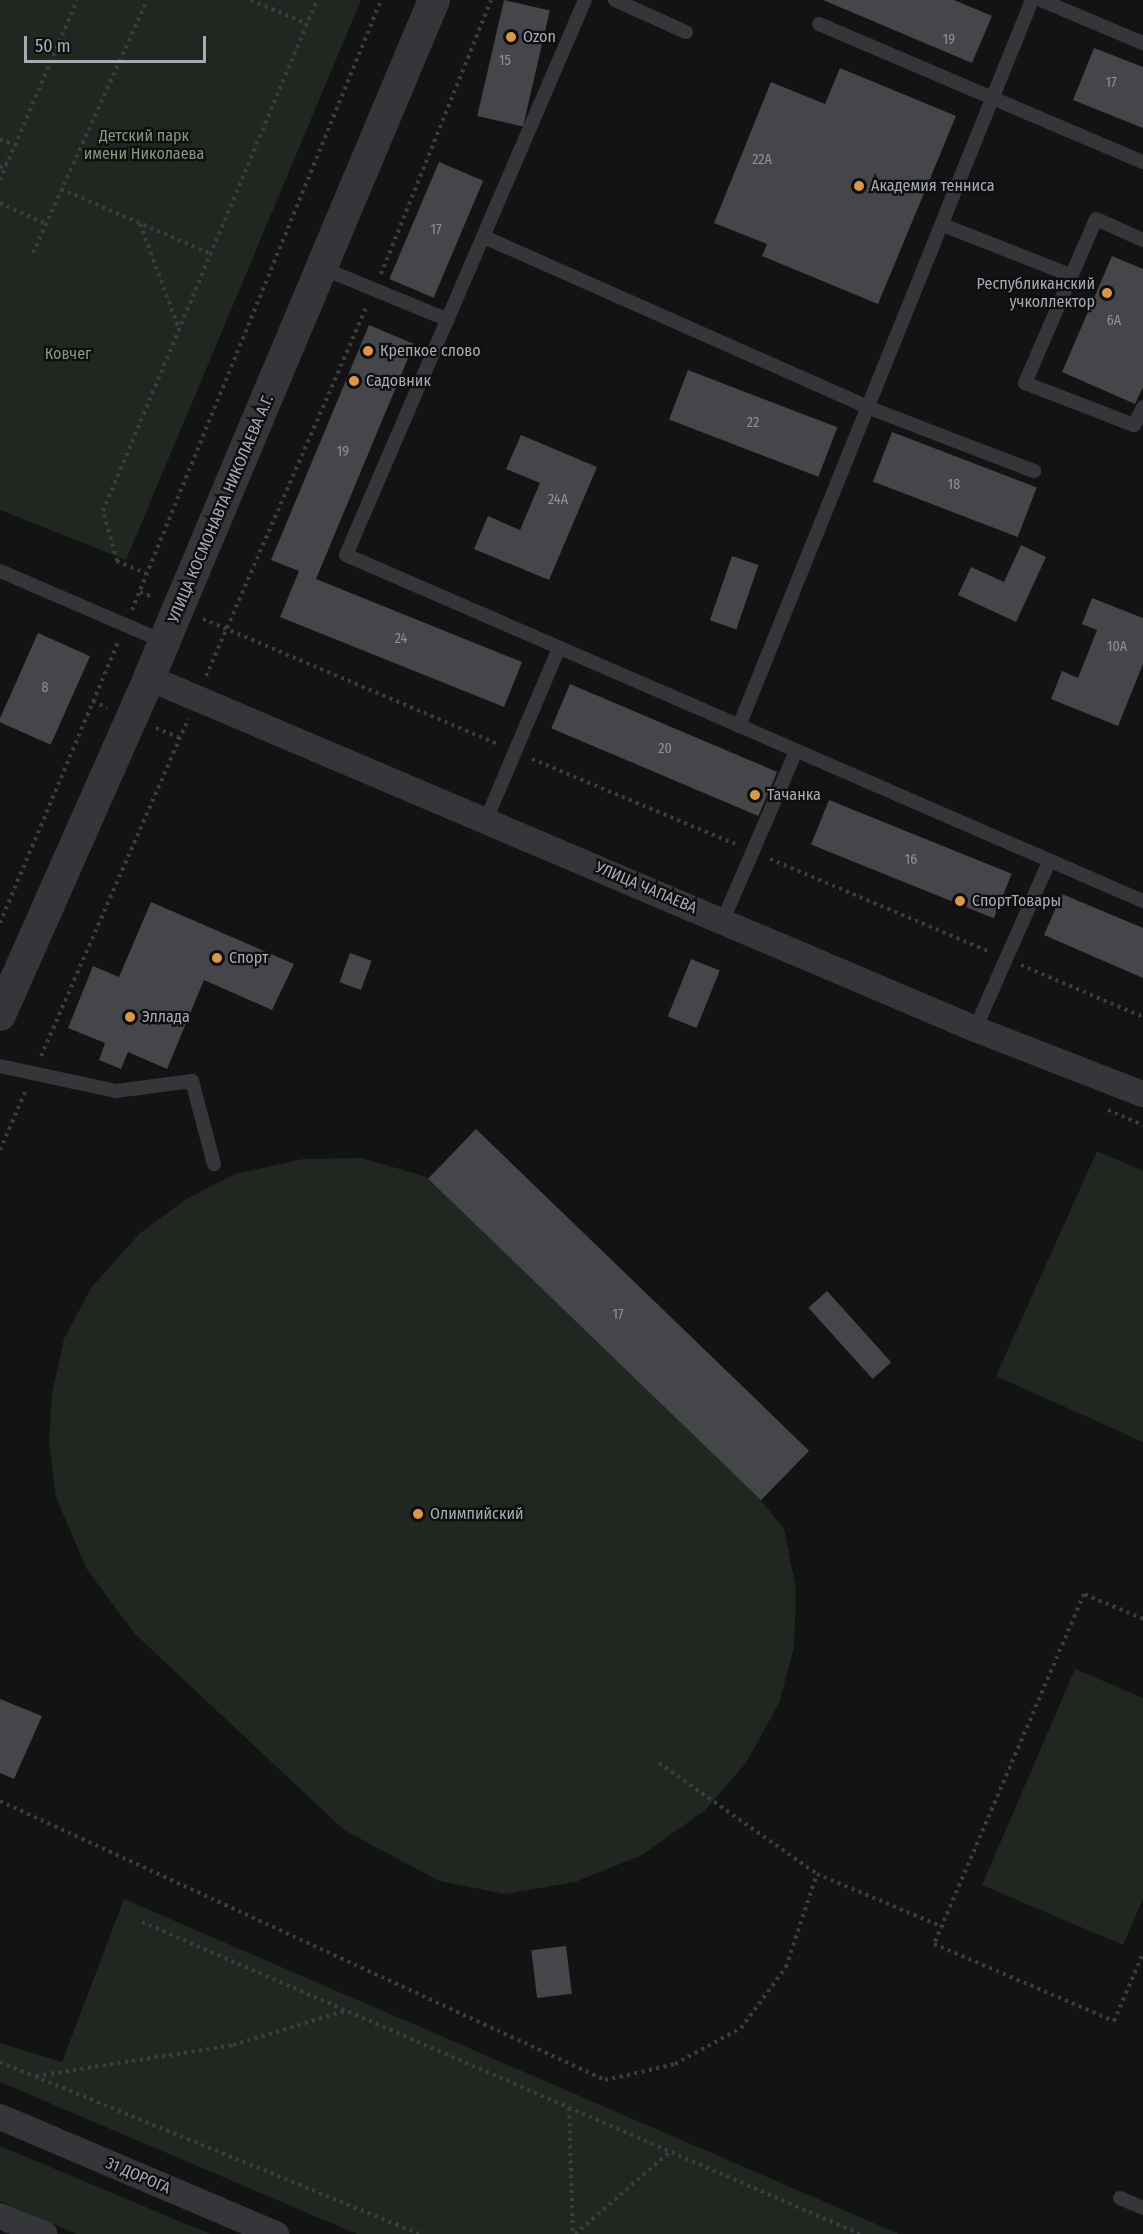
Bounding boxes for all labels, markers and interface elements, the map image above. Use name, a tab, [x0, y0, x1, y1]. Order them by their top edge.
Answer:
scale bar	[27, 24, 208, 62]
place label: Ozon	[523, 27, 556, 47]
marker: Ozon	[504, 30, 518, 44]
house number: 19	[943, 32, 955, 48]
text: 50 m	[35, 35, 71, 57]
house number: 15	[499, 53, 511, 69]
house number: 17	[1105, 75, 1117, 91]
park label: Детский парк имени Николаева	[84, 126, 204, 164]
house number: 22А	[752, 152, 772, 168]
place label: Академия тенниса	[871, 176, 995, 196]
marker: Академия тенниса	[852, 179, 866, 193]
house number: 17	[430, 222, 442, 238]
place label: Республиканский учколлектор	[977, 274, 1095, 312]
marker: Республиканский учколлектор	[1100, 286, 1114, 300]
house number: 6А	[1107, 313, 1121, 329]
place label: Крепкое слово	[380, 341, 481, 361]
park label: Ковчег	[45, 344, 91, 364]
marker: Крепкое слово	[361, 344, 375, 358]
place label: Садовник	[366, 371, 431, 391]
marker: Садовник	[347, 374, 361, 388]
street label: УЛИЦА КОСМОНАВТА НИКОЛАЕВА А.Г.	[164, 392, 278, 626]
house number: 22	[747, 415, 759, 431]
house number: 19	[337, 444, 349, 460]
house number: 18	[948, 477, 960, 493]
house number: 24А	[548, 492, 568, 508]
house number: 24	[395, 631, 407, 647]
house number: 10А	[1107, 639, 1127, 655]
house number: 8	[42, 680, 48, 696]
house number: 20	[658, 741, 672, 757]
place label: Тачанка	[767, 785, 821, 805]
marker: Тачанка	[748, 788, 762, 802]
house number: 16	[905, 852, 917, 868]
street label: УЛИЦА ЧАПАЕВА	[592, 858, 700, 918]
place label: СпортТовары	[972, 891, 1061, 911]
marker: СпортТовары	[953, 894, 967, 908]
place label: Спорт	[229, 948, 268, 968]
marker: Спорт	[210, 951, 224, 965]
place label: Эллада	[142, 1007, 190, 1027]
marker: Эллада	[123, 1010, 137, 1024]
house number: 17	[612, 1307, 624, 1323]
place label: Олимпийский	[430, 1504, 524, 1524]
marker: Олимпийский	[411, 1507, 425, 1521]
street label: 31 ДОРОГА	[103, 2154, 173, 2198]

